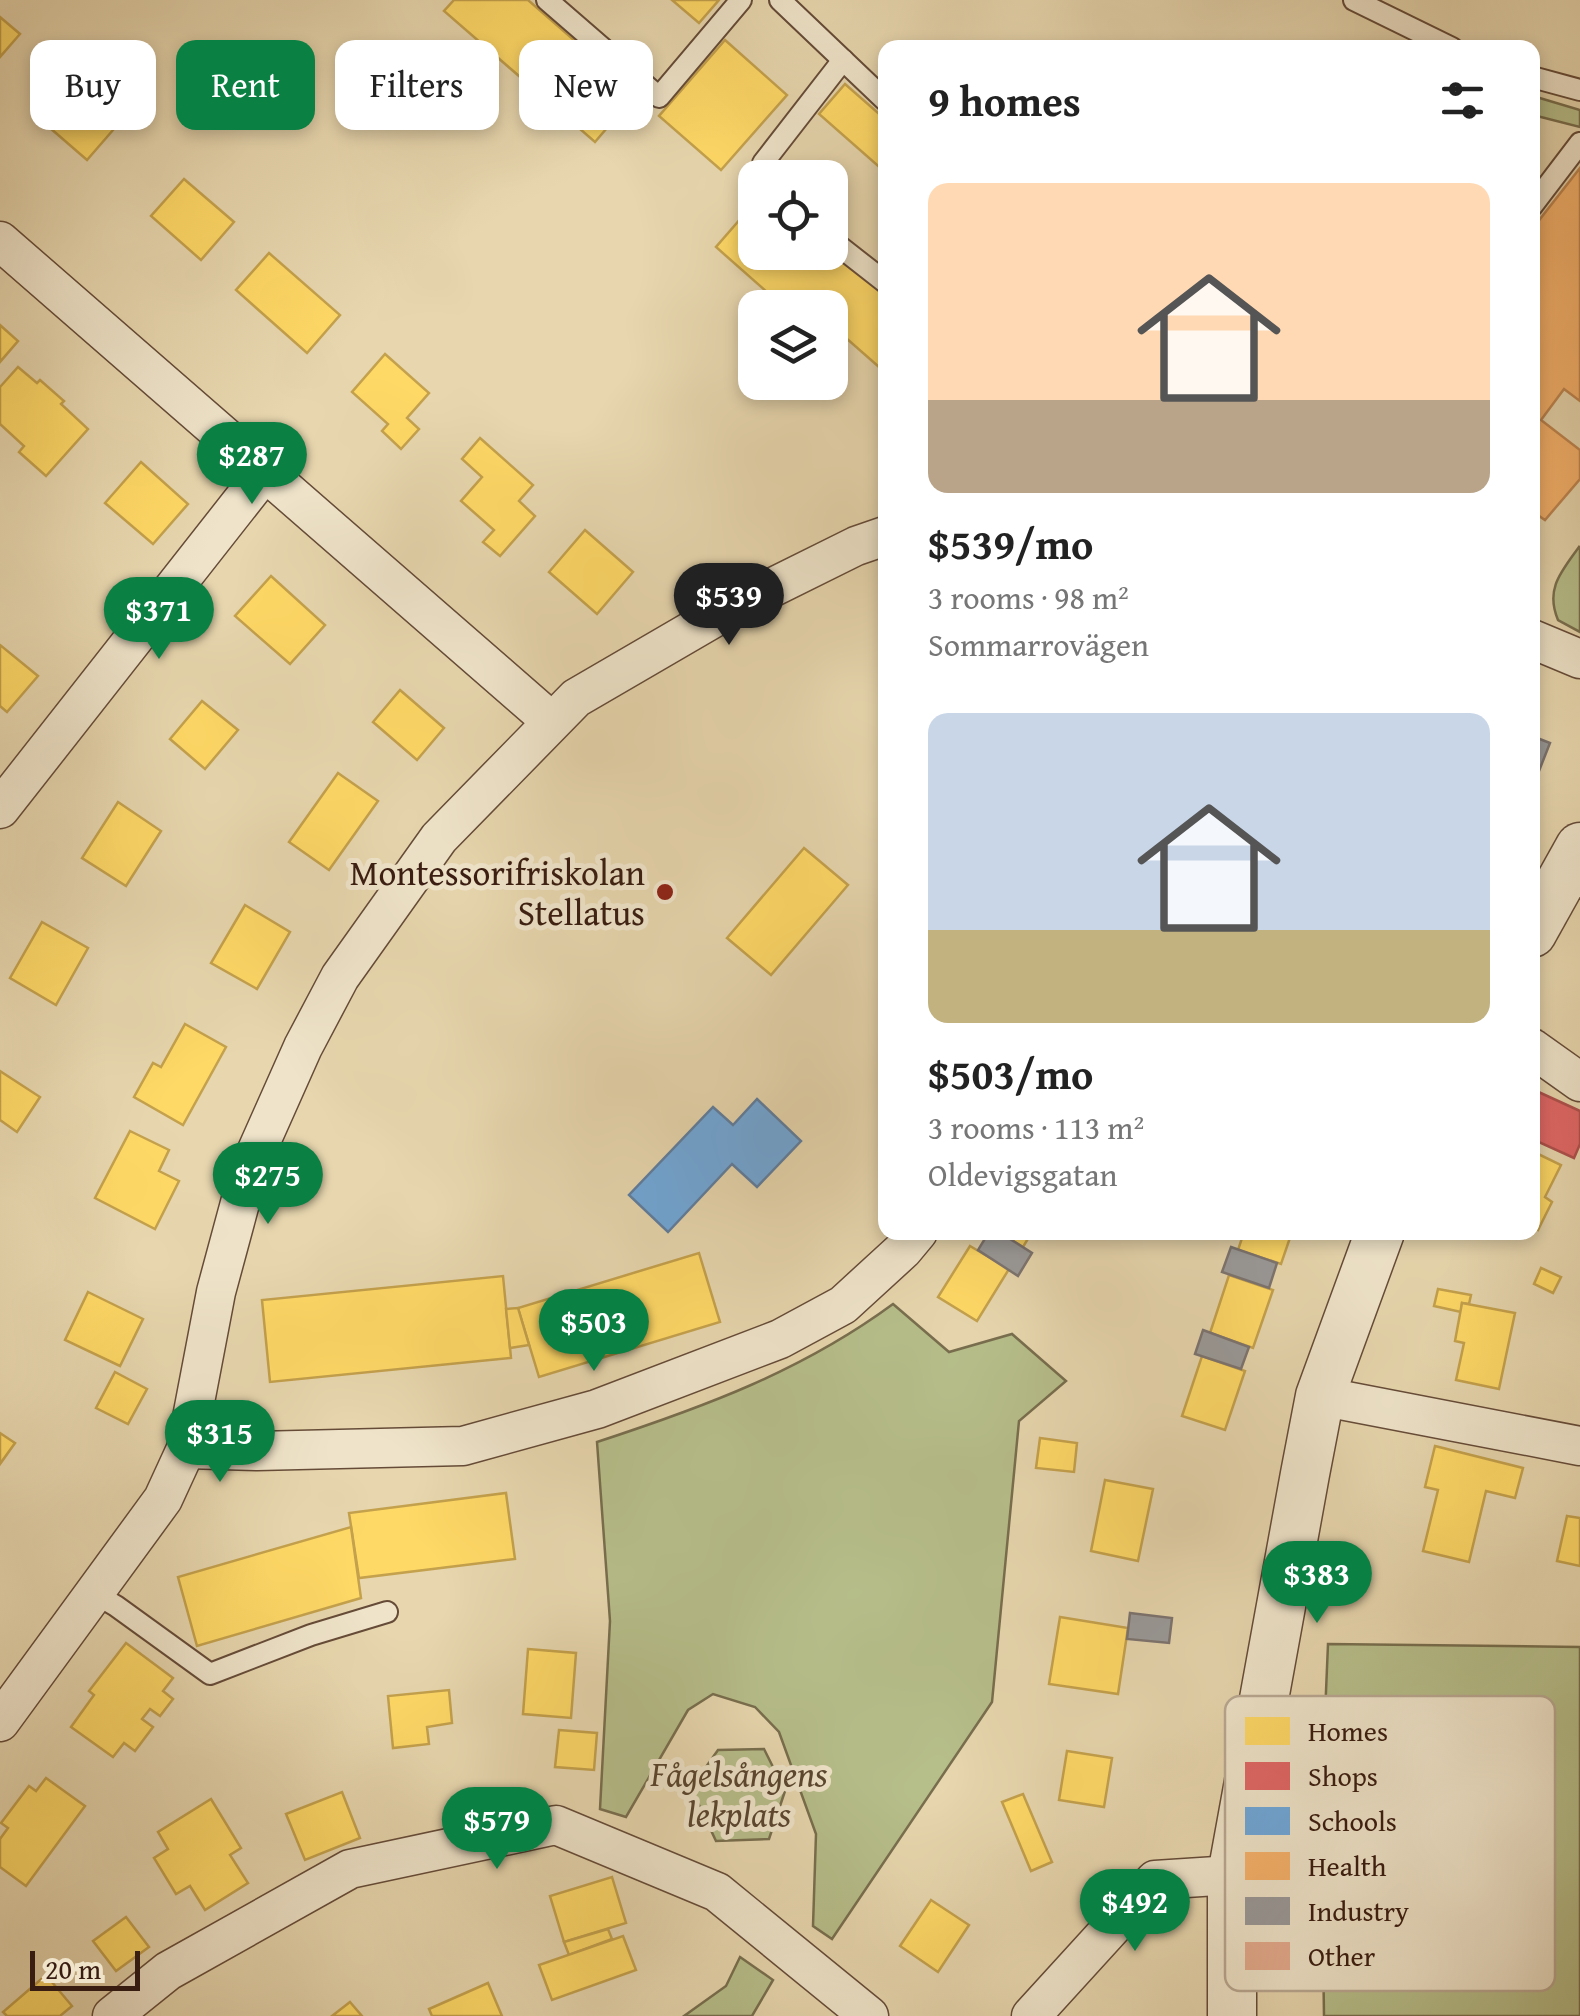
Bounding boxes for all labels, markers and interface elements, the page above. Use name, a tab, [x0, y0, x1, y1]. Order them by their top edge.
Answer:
chip: Buy	[30, 40, 156, 130]
chip: Rent	[176, 40, 315, 130]
chip: Filters	[335, 40, 499, 130]
chip: New	[519, 40, 653, 130]
text: 9 homes	[928, 70, 1081, 131]
icon: filters	[1435, 73, 1490, 128]
map controls	[738, 160, 848, 400]
button: locate	[738, 160, 848, 270]
icon: home	[1119, 248, 1299, 428]
button: layers	[738, 290, 848, 400]
pin: $287	[193, 422, 311, 507]
text: $287	[219, 431, 285, 478]
text: $539/mo	[928, 513, 1093, 574]
pin: $539	[670, 563, 788, 648]
text: $539	[696, 572, 762, 619]
text: 3 rooms · 98 m²	[928, 574, 1129, 621]
pin: $371	[100, 577, 218, 662]
text: $371	[126, 586, 192, 633]
text: Sommarrovägen	[928, 621, 1149, 668]
icon: home	[1119, 778, 1299, 958]
place label: Montessorifriskolan Stellatus	[350, 847, 645, 938]
marker: Montessorifriskolan Stellatus	[654, 881, 676, 903]
text: $503/mo	[928, 1043, 1093, 1104]
text: 3 rooms · 113 m²	[928, 1104, 1144, 1151]
pin: $275	[209, 1142, 327, 1227]
text: $275	[235, 1151, 301, 1198]
text: Oldevigsgatan	[928, 1151, 1118, 1198]
pin: $503	[535, 1289, 653, 1374]
text: $503	[561, 1298, 627, 1345]
pin: $315	[161, 1400, 279, 1485]
text: $315	[187, 1409, 253, 1456]
pin: $383	[1258, 1541, 1376, 1626]
text: $383	[1284, 1550, 1350, 1597]
legend	[1225, 1696, 1555, 1991]
text: Homes	[1308, 1710, 1388, 1751]
park label: Fågelsångens lekplats	[650, 1748, 828, 1839]
text: Shops	[1308, 1755, 1378, 1796]
pin: $579	[438, 1787, 556, 1872]
text: $579	[464, 1796, 530, 1843]
text: Schools	[1308, 1800, 1397, 1841]
text: Health	[1308, 1845, 1387, 1886]
pin: $492	[1076, 1869, 1194, 1954]
text: $492	[1102, 1878, 1168, 1925]
text: Industry	[1308, 1890, 1409, 1931]
text: Other	[1308, 1935, 1376, 1976]
scale bar	[30, 1946, 140, 1990]
text: 20 m	[45, 1948, 101, 1989]

